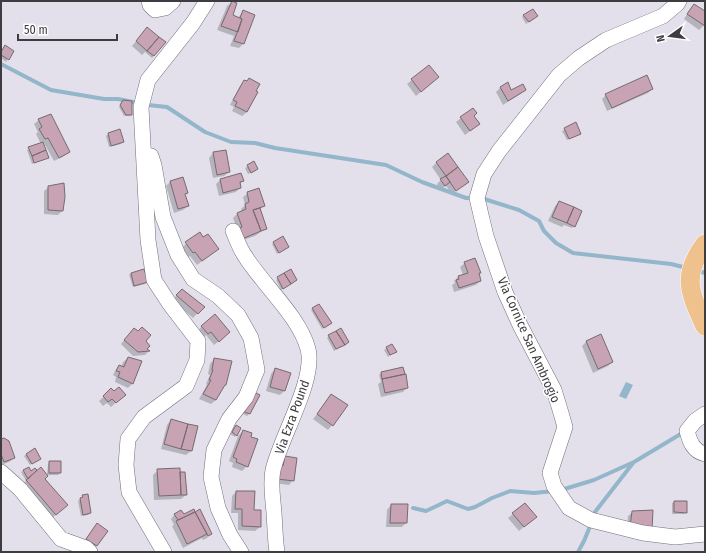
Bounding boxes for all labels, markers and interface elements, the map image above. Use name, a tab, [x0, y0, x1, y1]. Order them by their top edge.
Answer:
scale bar	[18, 16, 117, 42]
north arrow	[650, 16, 690, 56]
text: 50 m	[24, 23, 48, 37]
text: N	[654, 34, 668, 43]
street label: Via Cornice San Ambrogio	[495, 275, 564, 405]
street label: Via Ezra Pound	[272, 378, 312, 456]

